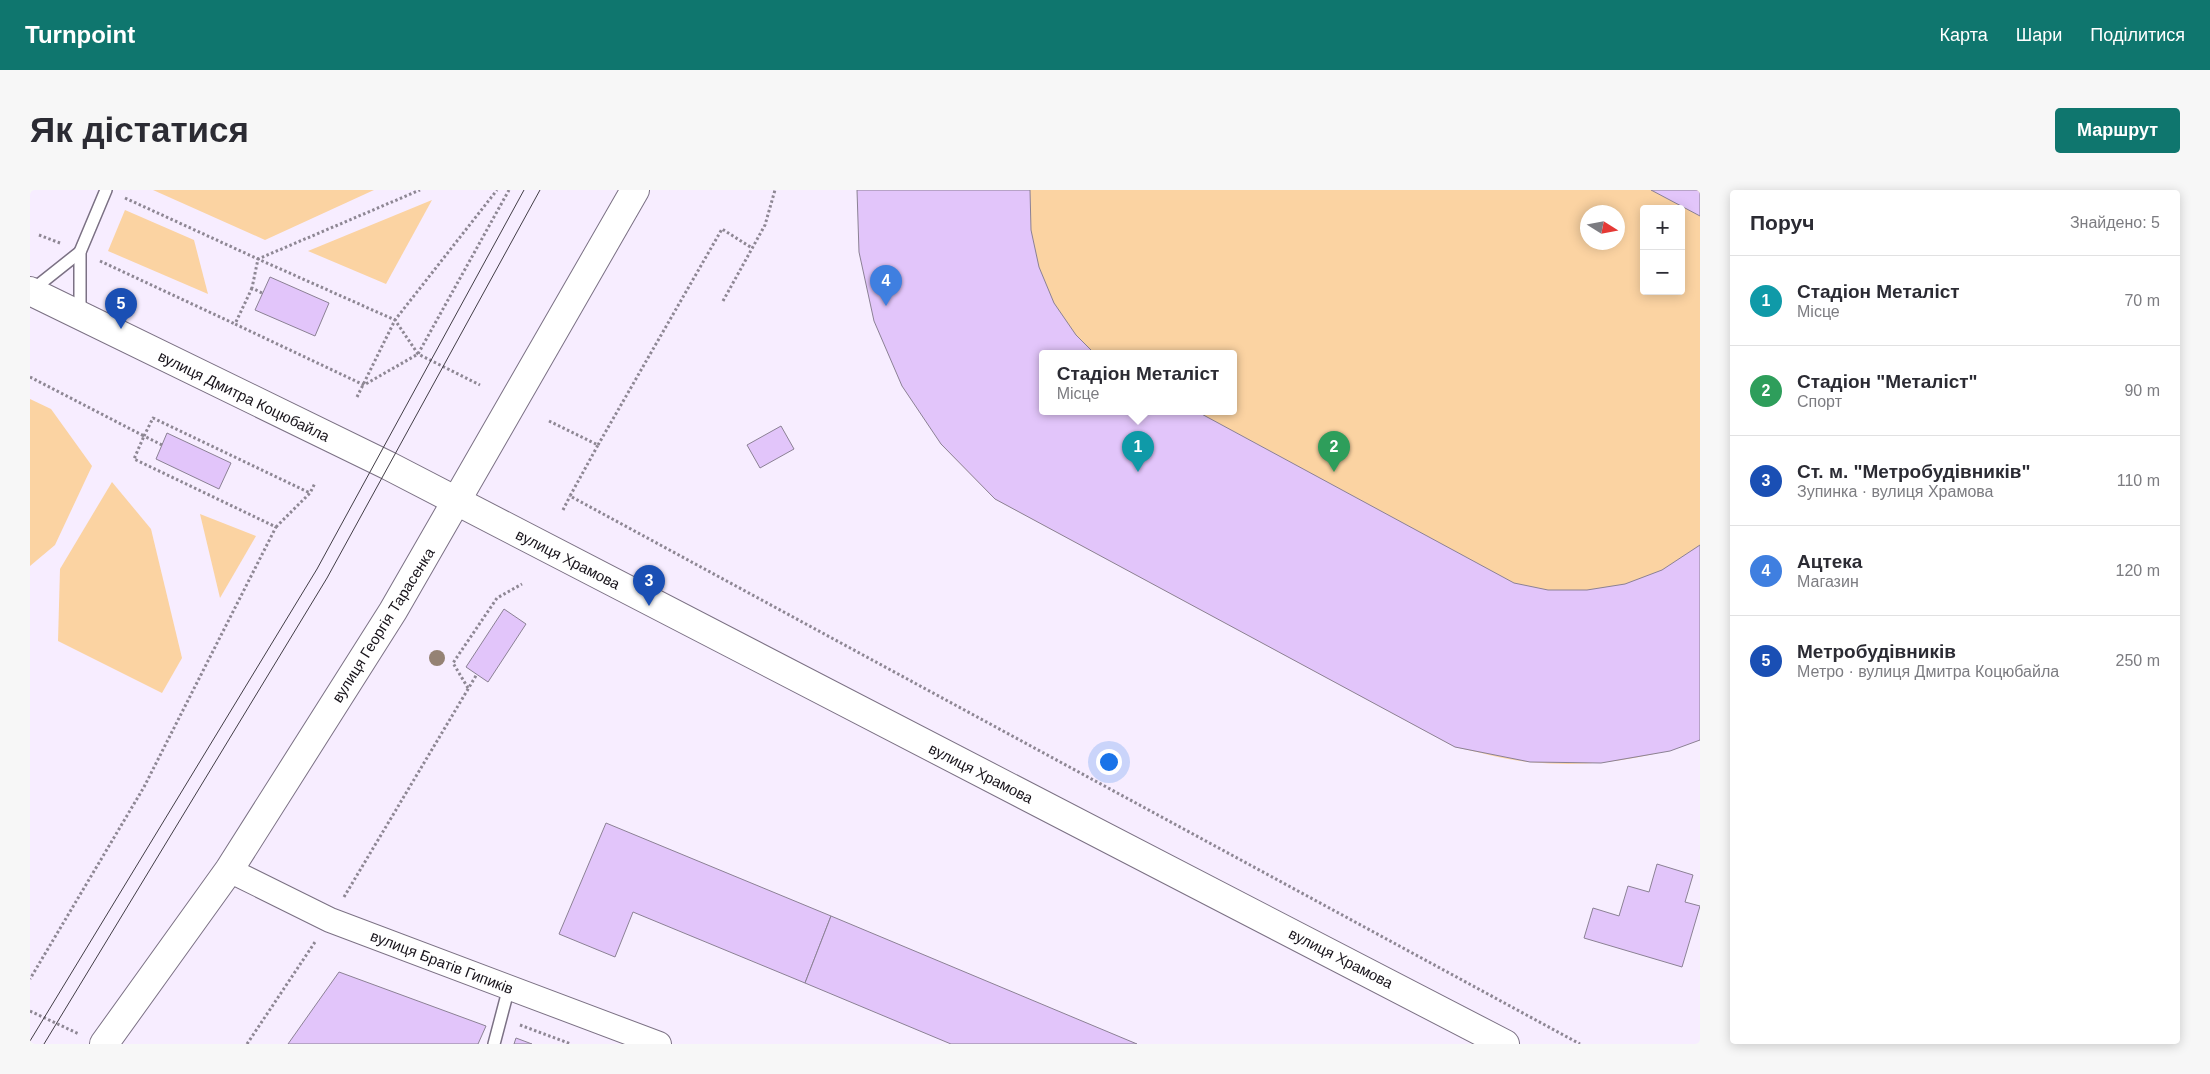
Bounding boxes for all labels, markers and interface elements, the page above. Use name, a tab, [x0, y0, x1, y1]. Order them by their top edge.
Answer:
text: Turnpoint	[25, 21, 135, 48]
text: Карта	[1940, 25, 1988, 45]
text: Шари	[2016, 25, 2062, 45]
text: Поділитися	[2090, 25, 2185, 45]
button: Маршрут	[2055, 108, 2180, 153]
text: Як дістатися	[30, 110, 249, 149]
north arrow	[1580, 205, 1625, 250]
map controls	[1640, 205, 1685, 295]
button: +	[1640, 205, 1685, 250]
text: Поруч	[1750, 211, 1814, 234]
text: Знайдено: 5	[2070, 214, 2160, 231]
button: −	[1640, 250, 1685, 295]
pin: 4	[870, 265, 902, 306]
text: Стадіон Металіст	[1797, 281, 1960, 302]
pin: 5	[105, 288, 137, 329]
text: 1	[1762, 292, 1770, 309]
text: 70 m	[2124, 292, 2160, 309]
text: Місце	[1797, 303, 1840, 320]
street label: вулиця Дмитра Коцюбайла	[156, 347, 333, 445]
popup	[1039, 350, 1237, 415]
text: Стадіон Металіст	[1057, 363, 1219, 384]
text: Стадіон "Металіст"	[1797, 371, 1978, 392]
text: 2	[1762, 382, 1770, 399]
text: 90 m	[2124, 382, 2160, 399]
text: Місце	[1057, 385, 1100, 402]
text: Спорт	[1797, 393, 1842, 410]
pin: 1	[1122, 431, 1154, 472]
pin: 2	[1318, 431, 1350, 472]
text: Ст. м. "Метробудівників"	[1797, 461, 2030, 482]
text: 3	[1762, 472, 1770, 489]
text: 110 m	[2117, 472, 2160, 489]
text: Зупинка · вулиця Храмова	[1797, 483, 1994, 500]
street label: вулиця Храмова	[513, 525, 623, 593]
street label: вулиця Георгія Тарасенка	[328, 544, 438, 705]
text: Ацтека	[1797, 551, 1862, 572]
text: 4	[1762, 562, 1770, 579]
text: 120 m	[2116, 562, 2160, 579]
pin: 3	[633, 565, 665, 606]
text: Магазин	[1797, 573, 1859, 590]
text: Метробудівників	[1797, 641, 1956, 662]
text: 5	[1762, 652, 1770, 669]
text: 250 m	[2116, 652, 2160, 669]
text: Метро · вулиця Дмитра Коцюбайла	[1797, 663, 2059, 680]
street label: вулиця Храмова	[926, 739, 1036, 807]
your location	[1096, 749, 1122, 775]
street label: вулиця Храмова	[1286, 924, 1396, 992]
street label: вулиця Братів Гипиків	[368, 927, 516, 997]

